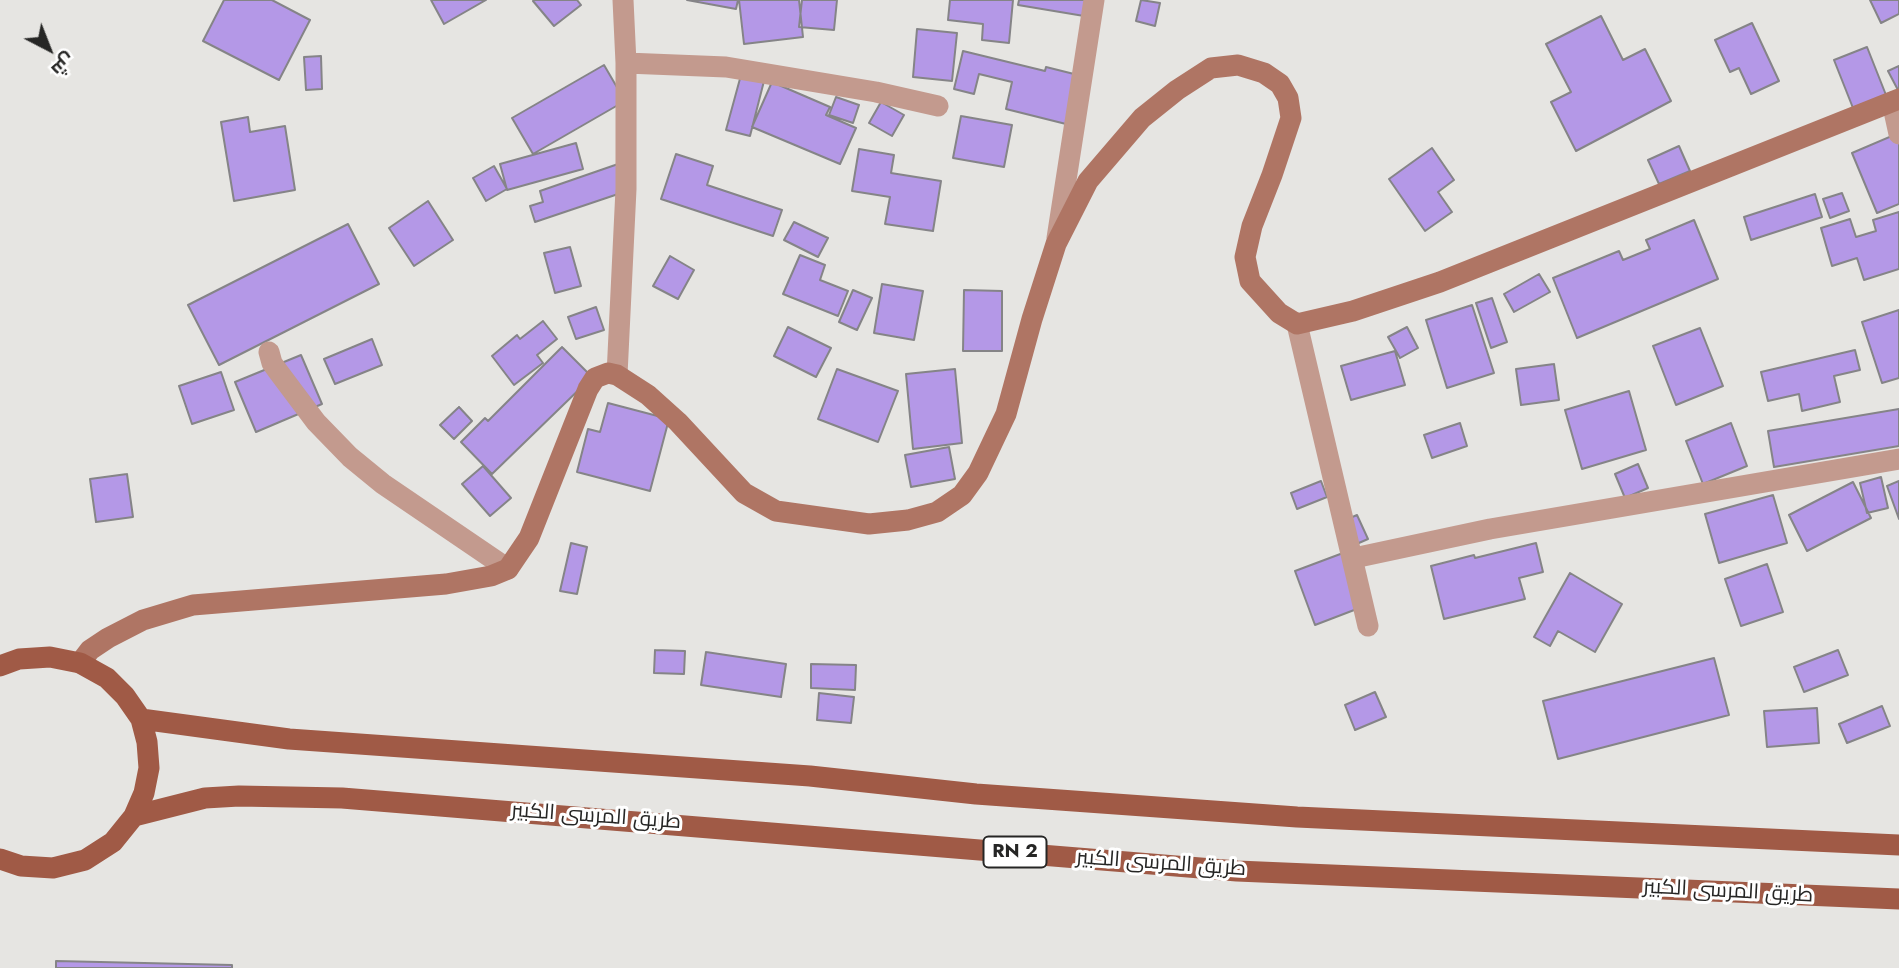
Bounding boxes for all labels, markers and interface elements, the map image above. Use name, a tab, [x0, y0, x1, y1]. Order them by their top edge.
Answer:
north arrow	[14, 14, 84, 84]
text: ش	[45, 47, 81, 83]
street label: طريق المرسى الكبير	[510, 798, 682, 836]
road number: RN 2	[984, 836, 1046, 867]
street label: طريق المرسى الكبير	[1075, 845, 1247, 883]
street label: طريق المرسى الكبير	[1642, 875, 1814, 909]

